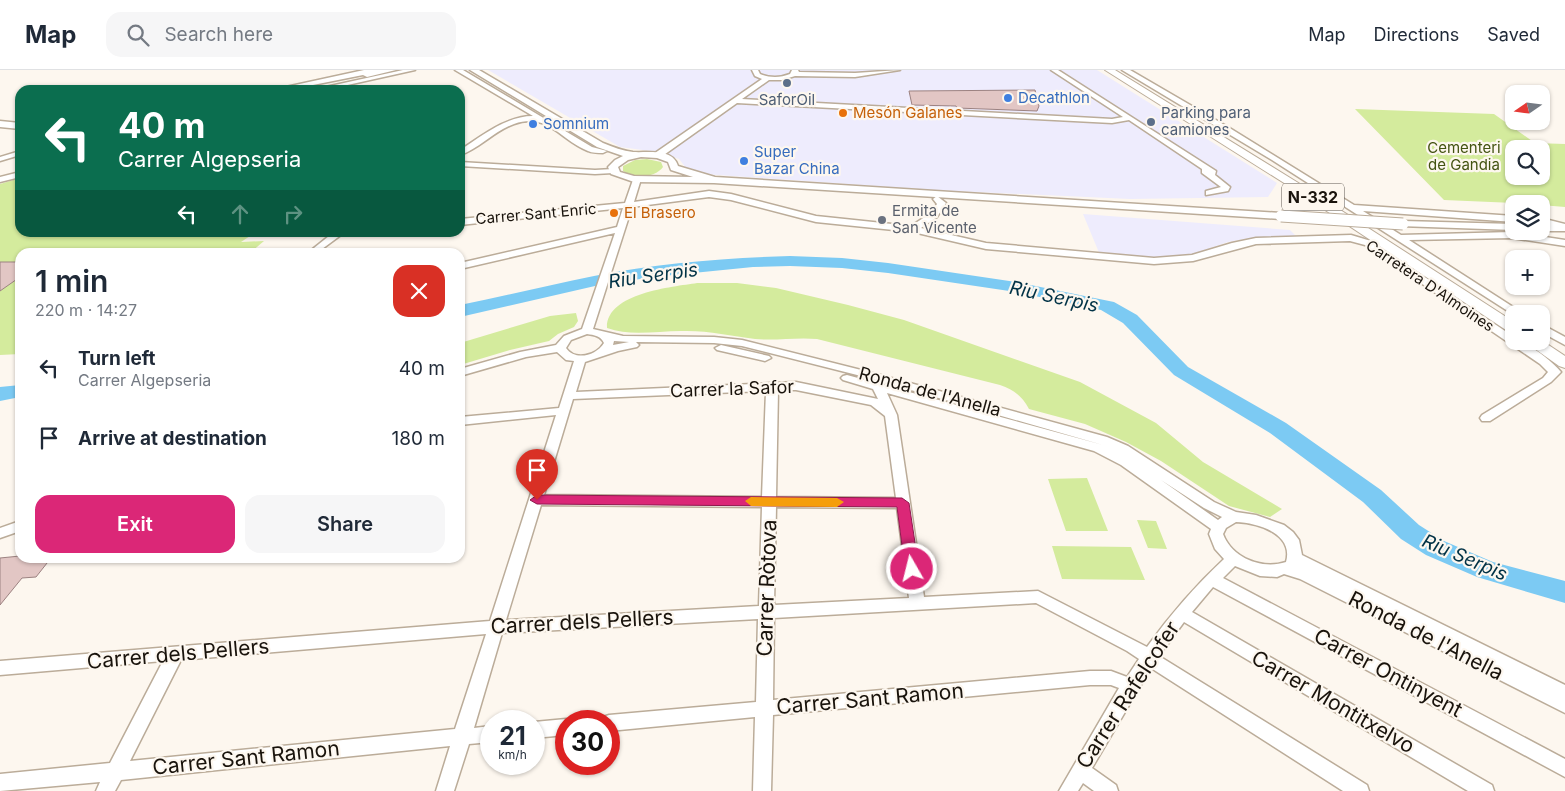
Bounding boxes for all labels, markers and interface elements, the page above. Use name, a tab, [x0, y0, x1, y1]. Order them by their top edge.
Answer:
search box	[106, 12, 456, 57]
text: Map	[25, 20, 76, 49]
icon: search	[124, 21, 152, 49]
text: Search here	[164, 23, 273, 46]
text: Map	[1308, 24, 1346, 45]
text: Directions	[1374, 24, 1459, 45]
text: Saved	[1487, 24, 1540, 45]
marker: SaforOil	[781, 77, 793, 89]
north arrow	[1505, 85, 1550, 130]
map controls	[1505, 85, 1550, 350]
place label: Decathlon	[1018, 88, 1090, 107]
place label: SaforOil	[759, 90, 815, 109]
marker: Decathlon	[1002, 92, 1014, 104]
place label: Mesón Galanes	[853, 103, 963, 122]
place label: Parking para camiones	[1161, 103, 1251, 139]
text: 40 m	[118, 104, 206, 146]
icon: left	[35, 105, 100, 170]
marker: Mesón Galanes	[837, 107, 849, 119]
place label: Somnium	[543, 114, 609, 133]
marker: Parking para camiones	[1145, 116, 1157, 128]
marker: Somnium	[527, 118, 539, 130]
park label: Cementeri de Gandia	[1427, 138, 1501, 174]
button: search	[1505, 140, 1550, 185]
place label: Super Bazar China	[754, 142, 840, 178]
text: Carrer Algepseria	[118, 146, 301, 172]
marker: Super Bazar China	[738, 155, 750, 167]
road number: N-332	[1282, 184, 1344, 210]
button: layers	[1505, 195, 1550, 240]
street label: Carrer Sant Enric	[475, 199, 597, 228]
icon: left	[173, 200, 201, 228]
icon: ahead	[226, 200, 254, 228]
icon: right	[279, 200, 307, 228]
place label: Ermita de San Vicente	[892, 201, 977, 237]
place label: El Brasero	[624, 203, 696, 222]
marker: El Brasero	[608, 207, 620, 219]
marker: Ermita de San Vicente	[876, 214, 888, 226]
street label: Carretera D'Almoines	[1363, 236, 1498, 336]
button: +	[1505, 250, 1550, 295]
water label: Riu Serpis	[607, 258, 699, 293]
text: 1 min	[35, 263, 108, 299]
button: close	[393, 265, 445, 317]
water label: Riu Serpis	[1007, 276, 1100, 317]
text: 220 m · 14:27	[35, 300, 137, 320]
button: −	[1505, 305, 1550, 350]
text: Turn left	[78, 347, 156, 370]
icon: left	[35, 354, 63, 382]
text: 40 m	[399, 357, 445, 380]
street label: Ronda de l'Anella	[857, 362, 1003, 421]
text: Carrer Algepseria	[78, 370, 211, 390]
street label: Carrer la Safor	[670, 376, 795, 401]
icon: arrive	[35, 424, 63, 452]
text: Arrive at destination	[78, 427, 267, 450]
text: 180 m	[392, 427, 445, 450]
pin	[516, 449, 558, 500]
icon: arrive	[523, 456, 551, 484]
button: Exit	[35, 495, 235, 553]
button: Share	[245, 495, 445, 553]
street label: Carrer Ròtova	[752, 519, 781, 657]
water label: Riu Serpis	[1419, 529, 1511, 586]
position arrow	[885, 542, 937, 594]
street label: Ronda de l'Anella	[1345, 586, 1508, 685]
street label: Carrer dels Pellers	[490, 604, 674, 639]
street label: Carrer Rafelcofer	[1071, 616, 1185, 773]
street label: Carrer Ontinyent	[1310, 623, 1467, 722]
street label: Carrer dels Pellers	[86, 633, 270, 674]
street label: Carrer Montitxelvo	[1247, 645, 1419, 758]
street label: Carrer Sant Ramon	[775, 678, 965, 719]
speed limit sign: 30	[555, 710, 620, 775]
text: 21	[499, 721, 526, 751]
street label: Carrer Sant Ramon	[151, 735, 341, 780]
text: km/h	[498, 747, 527, 762]

